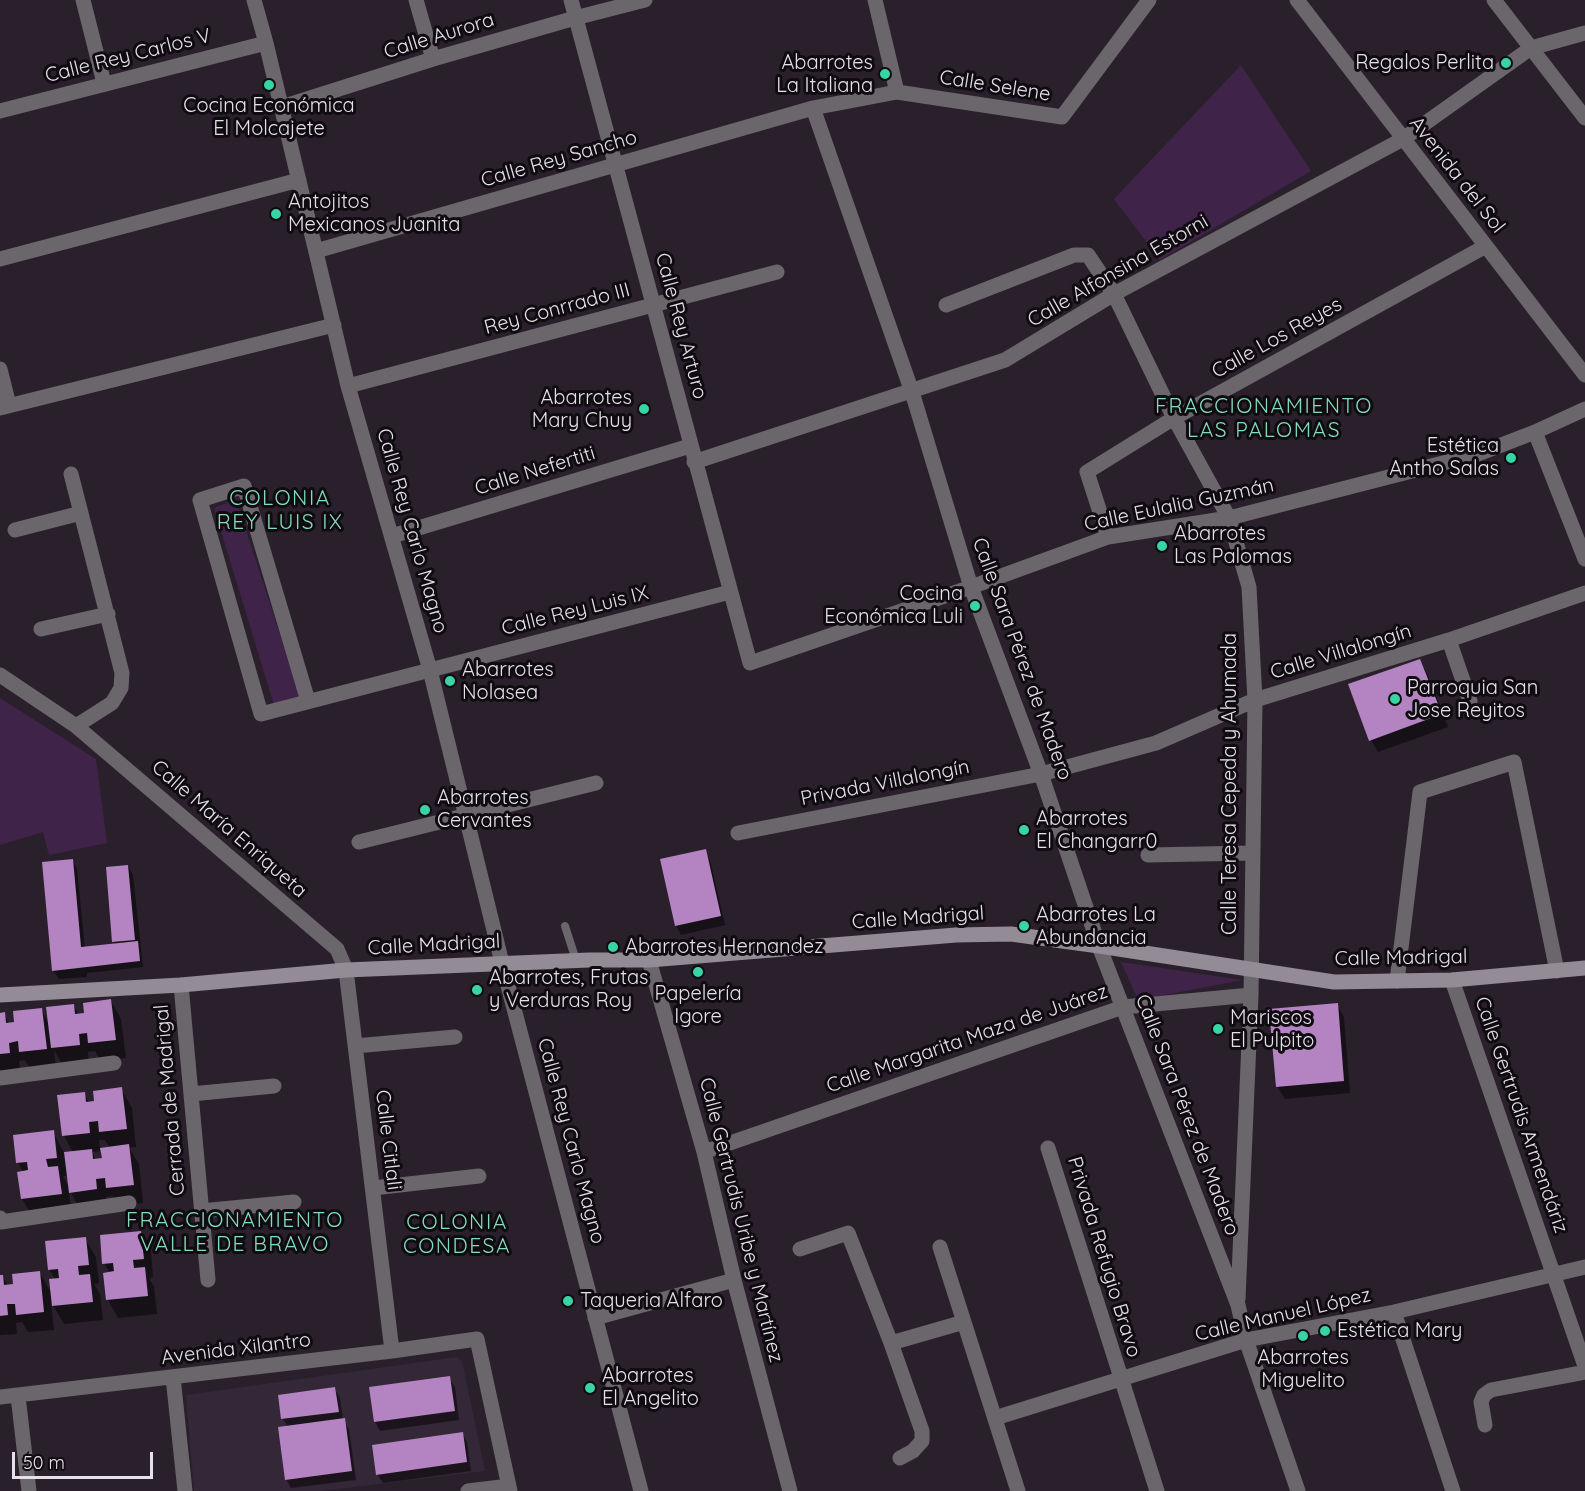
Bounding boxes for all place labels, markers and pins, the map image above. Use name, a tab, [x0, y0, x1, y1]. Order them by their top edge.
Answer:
place label: Abarrotes La Italiana	[776, 51, 873, 98]
place label: Regalos Perlita	[1355, 51, 1494, 75]
marker: Regalos Perlita	[1499, 56, 1513, 70]
marker: Abarrotes La Italiana	[878, 67, 892, 81]
marker: Cocina Económica El Molcajete	[262, 78, 276, 92]
place label: Cocina Económica El Molcajete	[183, 94, 355, 141]
place label: Antojitos Mexicanos Juanita	[288, 190, 460, 237]
marker: Antojitos Mexicanos Juanita	[269, 207, 283, 221]
place label: Abarrotes Mary Chuy	[532, 386, 632, 433]
marker: Abarrotes Mary Chuy	[637, 402, 651, 416]
place label: Estética Antho Salas	[1389, 434, 1499, 481]
marker: Estética Antho Salas	[1504, 451, 1518, 465]
place label: Abarrotes Las Palomas	[1174, 522, 1292, 569]
marker: Abarrotes Las Palomas	[1155, 539, 1169, 553]
place label: Cocina Económica Luli	[824, 582, 963, 629]
marker: Cocina Económica Luli	[968, 599, 982, 613]
place label: Abarrotes Nolasea	[462, 658, 554, 705]
marker: Abarrotes Nolasea	[443, 674, 457, 688]
place label: Parroquia San Jose Reyitos	[1407, 676, 1538, 723]
marker: Parroquia San Jose Reyitos	[1388, 692, 1402, 706]
place label: Abarrotes Cervantes	[437, 786, 532, 833]
marker: Abarrotes Cervantes	[418, 803, 432, 817]
place label: Abarrotes El Changarr0	[1036, 807, 1157, 854]
marker: Abarrotes El Changarr0	[1017, 823, 1031, 837]
place label: Abarrotes La Abundancia	[1036, 903, 1156, 950]
marker: Abarrotes La Abundancia	[1017, 919, 1031, 933]
place label: Abarrotes Hernandez	[625, 935, 824, 959]
marker: Abarrotes Hernandez	[606, 940, 620, 954]
marker: Papelería Igore	[691, 965, 705, 979]
place label: Abarrotes, Frutas y Verduras Roy	[489, 966, 648, 1013]
place label: Papelería Igore	[654, 982, 742, 1029]
marker: Abarrotes, Frutas y Verduras Roy	[470, 983, 484, 997]
place label: Mariscos El Pulpito	[1230, 1006, 1314, 1053]
marker: Mariscos El Pulpito	[1211, 1022, 1225, 1036]
place label: Taqueria Alfaro	[580, 1289, 723, 1313]
marker: Taqueria Alfaro	[561, 1294, 575, 1308]
place label: Estética Mary	[1337, 1319, 1462, 1343]
marker: Estética Mary	[1318, 1324, 1332, 1338]
marker: Abarrotes Miguelito	[1296, 1329, 1310, 1343]
place label: Abarrotes Miguelito	[1257, 1346, 1349, 1393]
place label: Abarrotes El Angelito	[602, 1364, 699, 1411]
marker: Abarrotes El Angelito	[583, 1381, 597, 1395]

